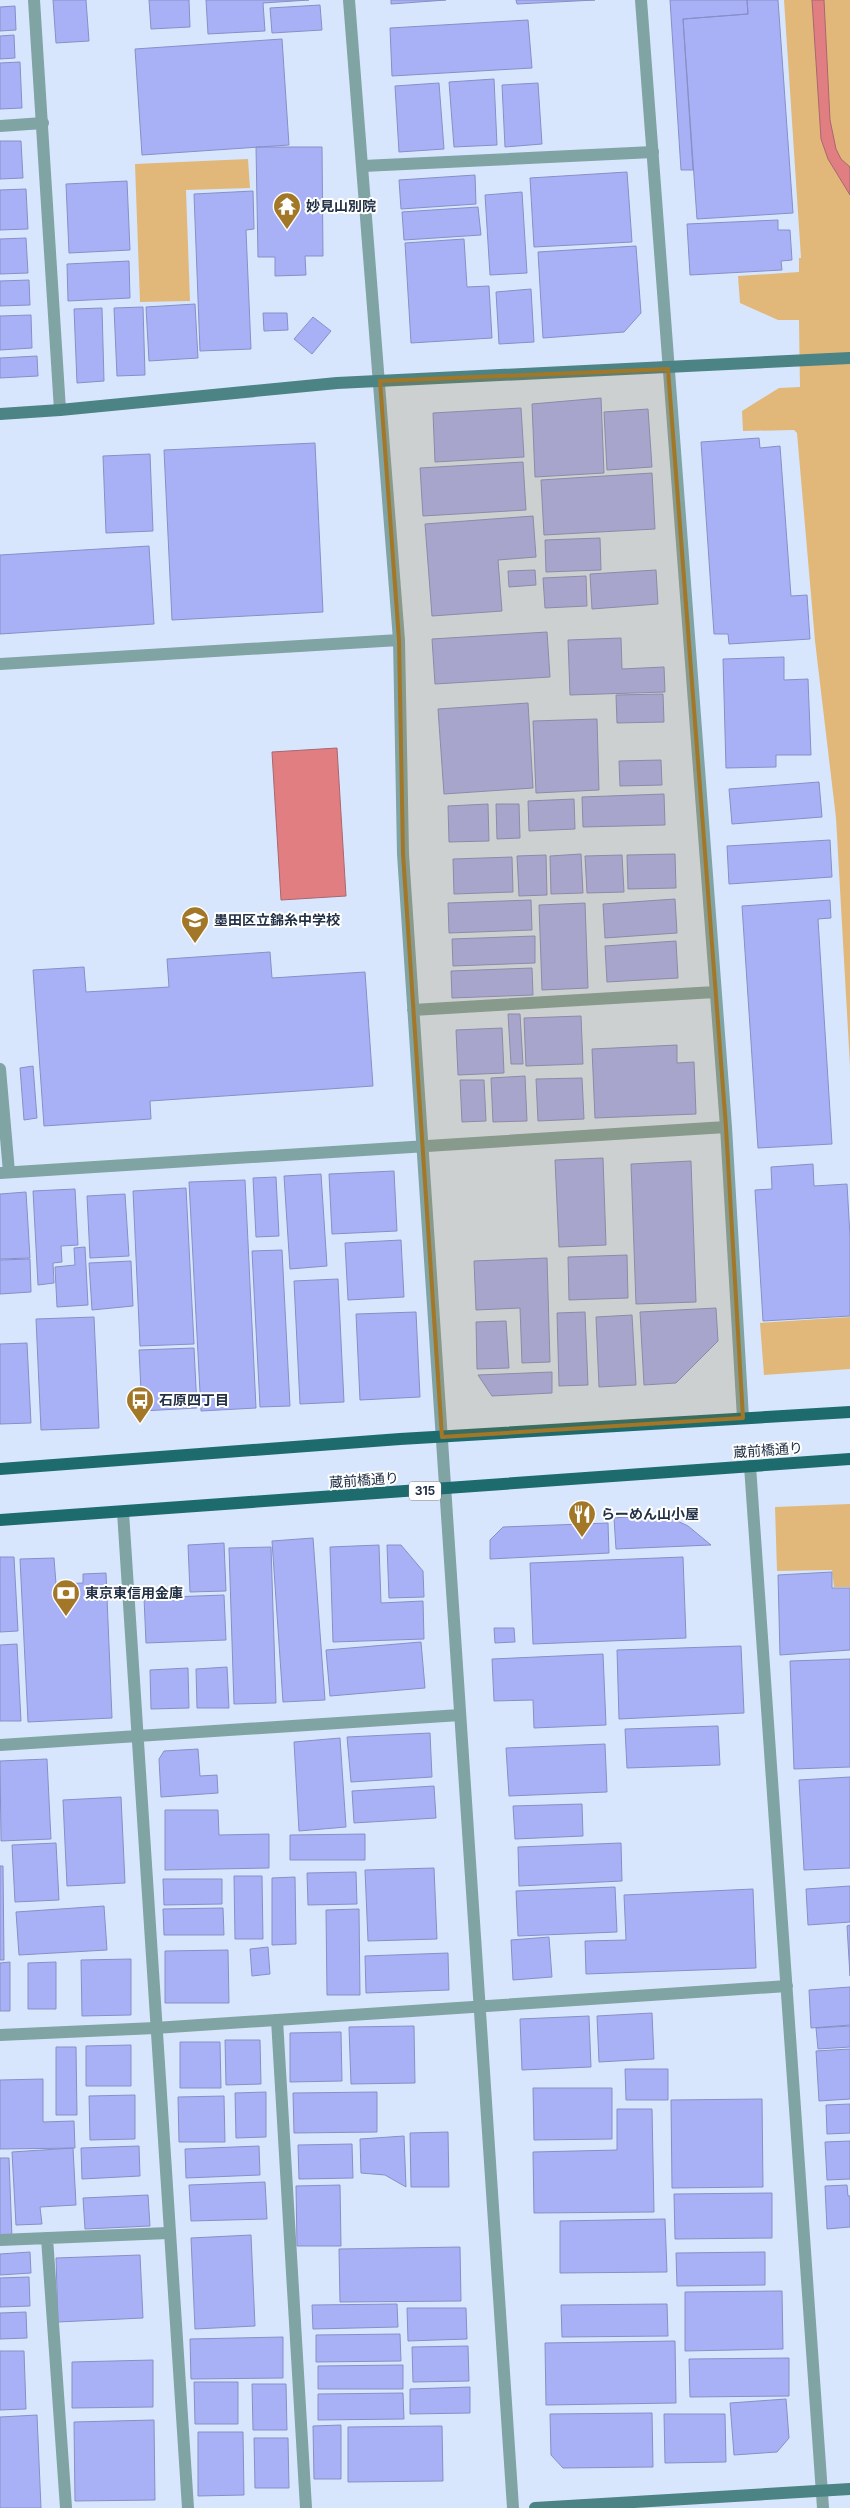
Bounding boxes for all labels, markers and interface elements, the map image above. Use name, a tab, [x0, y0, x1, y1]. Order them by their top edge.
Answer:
temple icon: 妙見山別院	[272, 191, 302, 230]
place label: 妙見山別院	[306, 197, 376, 214]
school or university icon: 墨田区立錦糸中学校	[180, 905, 210, 944]
place label: 墨田区立錦糸中学校	[214, 911, 340, 928]
bus stop icon: 石原四丁目	[125, 1385, 155, 1424]
place label: 石原四丁目	[159, 1391, 229, 1408]
street label: 蔵前橋通り	[732, 1439, 803, 1460]
street label: 蔵前橋通り	[328, 1469, 399, 1490]
road number: 315	[409, 1482, 441, 1500]
restaurant icon: らーめん山小屋	[567, 1499, 597, 1538]
place label: らーめん山小屋	[601, 1505, 699, 1522]
bank icon: 東京東信用金庫	[51, 1578, 81, 1617]
place label: 東京東信用金庫	[85, 1584, 183, 1601]

